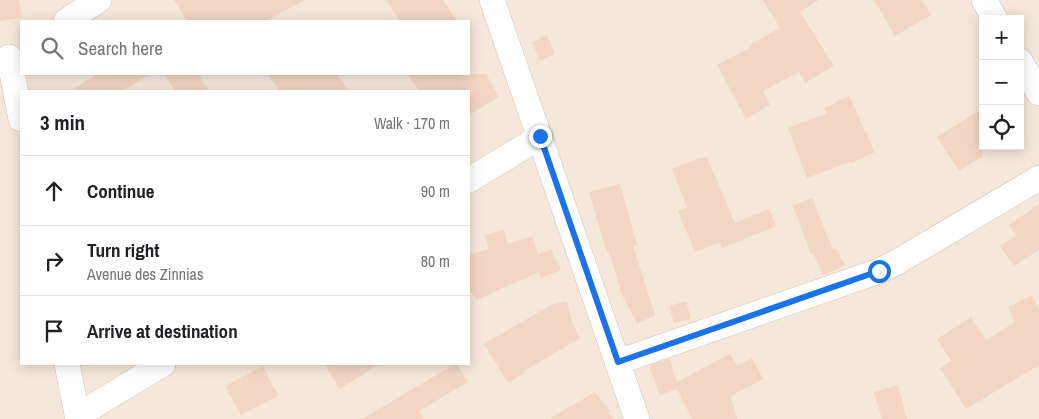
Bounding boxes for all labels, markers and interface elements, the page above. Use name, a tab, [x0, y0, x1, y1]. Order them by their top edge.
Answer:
map controls	[979, 15, 1024, 150]
button: +	[979, 15, 1024, 60]
search box	[20, 20, 470, 75]
icon: search	[38, 34, 66, 62]
text: Search here	[78, 35, 163, 61]
button: −	[979, 60, 1024, 105]
button: locate	[979, 105, 1024, 150]
text: 3 min	[40, 108, 85, 137]
text: Walk · 170 m	[374, 112, 450, 134]
route end	[529, 125, 552, 148]
icon: ahead	[40, 177, 68, 205]
text: Continue	[87, 178, 155, 204]
text: 90 m	[421, 180, 450, 202]
text: Turn right	[87, 237, 159, 263]
icon: right	[40, 247, 68, 275]
text: 80 m	[421, 250, 450, 272]
route start	[868, 260, 891, 283]
text: Avenue des Zinnias	[87, 263, 203, 285]
icon: arrive	[40, 317, 68, 345]
text: Arrive at destination	[87, 318, 238, 344]

